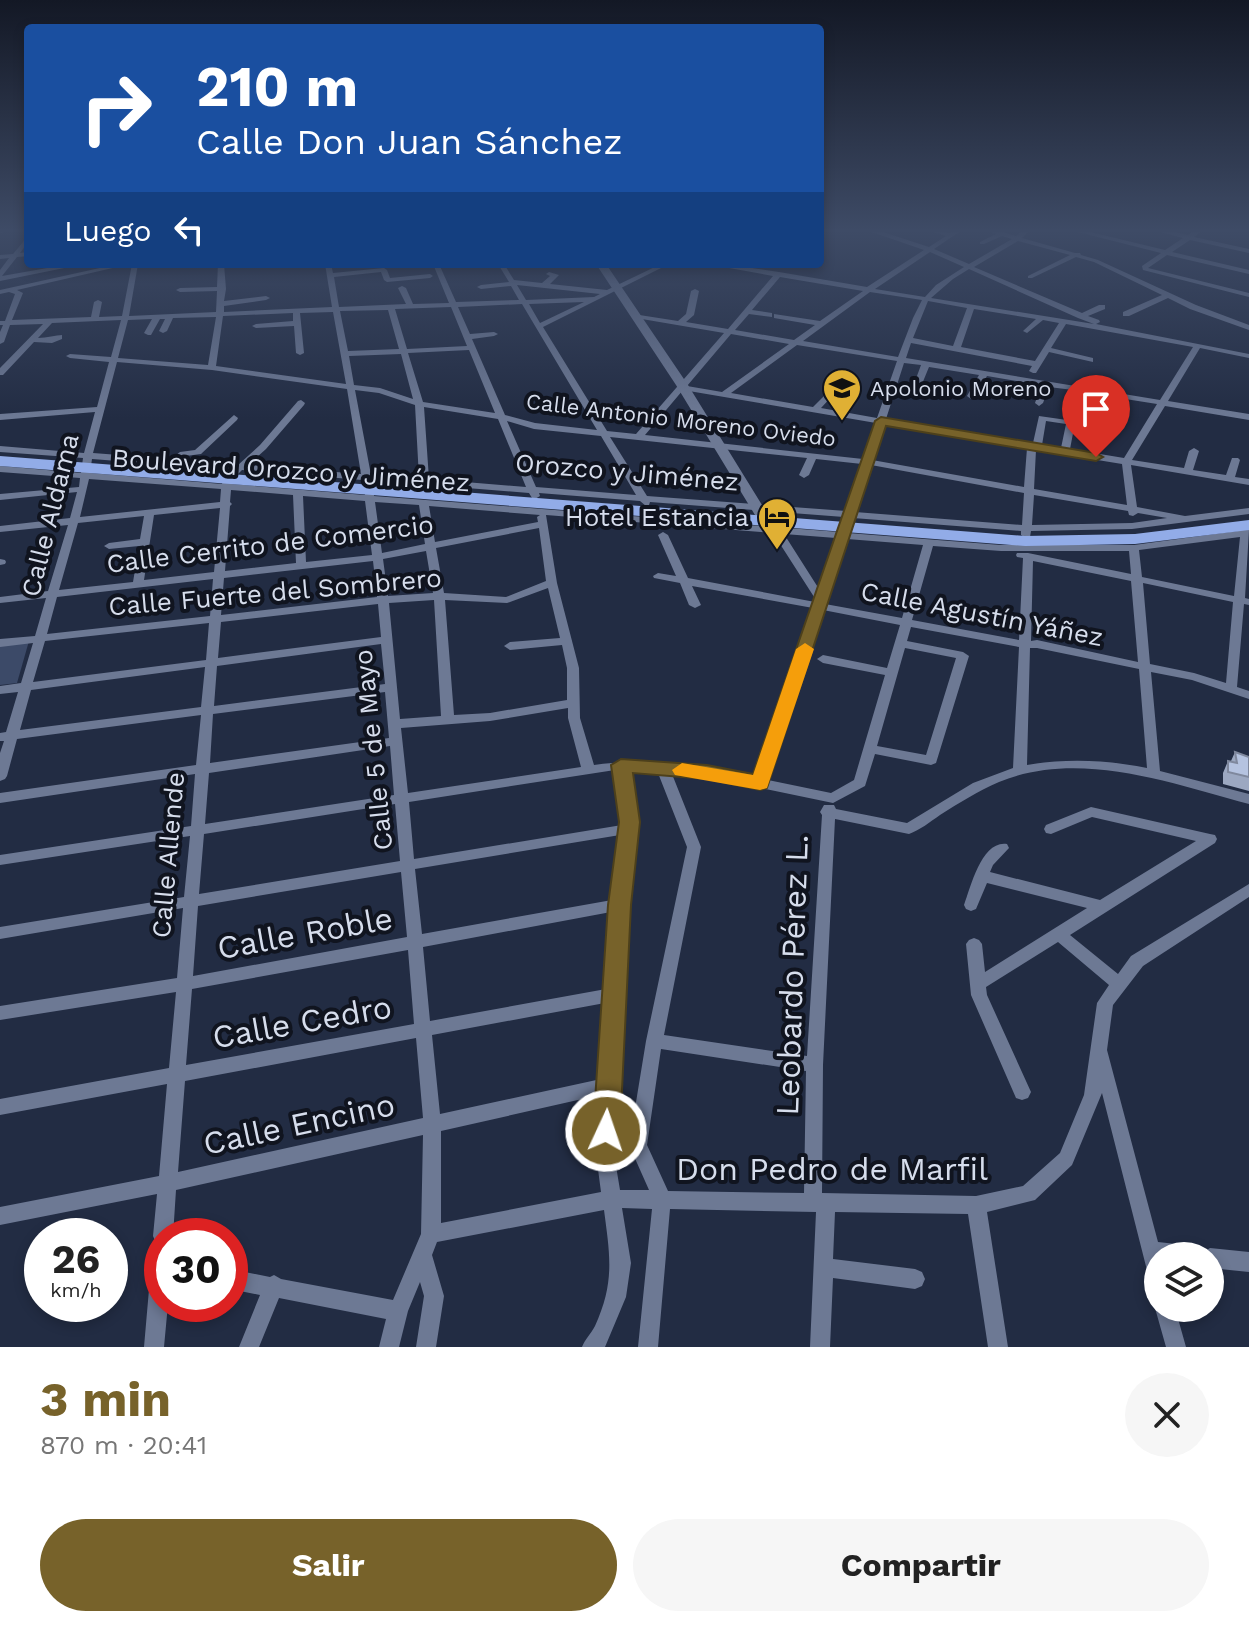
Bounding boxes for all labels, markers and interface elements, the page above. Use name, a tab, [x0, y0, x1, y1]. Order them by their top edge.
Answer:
text: 210 m	[196, 54, 358, 120]
icon: right	[64, 56, 168, 160]
text: Calle Don Juan Sánchez	[196, 121, 622, 163]
icon: left	[167, 208, 211, 252]
text: Luego	[64, 213, 151, 248]
school or university icon: Apolonio Moreno	[821, 367, 863, 422]
pin	[1062, 375, 1130, 457]
place label: Apolonio Moreno	[870, 376, 1052, 401]
icon: arrive	[1074, 387, 1118, 431]
street label: Calle Antonio Moreno Oviedo	[525, 389, 837, 451]
street label: Calle Aldama	[15, 430, 85, 600]
street label: Boulevard Orozco y Jiménez	[111, 443, 471, 497]
street label: Orozco y Jiménez	[514, 447, 740, 497]
hotel icon: Hotel Estancia	[756, 496, 798, 551]
place label: Hotel Estancia	[565, 502, 749, 532]
street label: Calle Cerrito de Comercio	[105, 509, 435, 579]
street label: Calle Fuerte del Sombrero	[107, 562, 443, 622]
street label: Calle Agustín Yáñez	[858, 576, 1106, 652]
street label: Calle 5 de Mayo	[348, 648, 398, 852]
street label: Calle Allende	[146, 771, 190, 939]
street label: Leobardo Pérez L.	[768, 834, 816, 1116]
street label: Calle Roble	[214, 899, 396, 967]
street label: Calle Cedro	[209, 988, 395, 1056]
street label: Calle Encino	[200, 1085, 398, 1163]
position arrow	[564, 1089, 648, 1173]
street label: Don Pedro de Marfil	[676, 1150, 988, 1188]
speed limit sign: 30	[144, 1218, 248, 1322]
text: 26	[52, 1236, 100, 1283]
map controls	[1144, 1242, 1224, 1322]
button: layers	[1144, 1242, 1224, 1322]
text: km/h	[50, 1278, 102, 1302]
text: 3 min	[40, 1371, 171, 1428]
button: close	[1125, 1373, 1209, 1457]
text: 870 m · 20:41	[40, 1430, 207, 1460]
button: Salir	[40, 1519, 617, 1611]
button: Compartir	[633, 1519, 1209, 1611]

